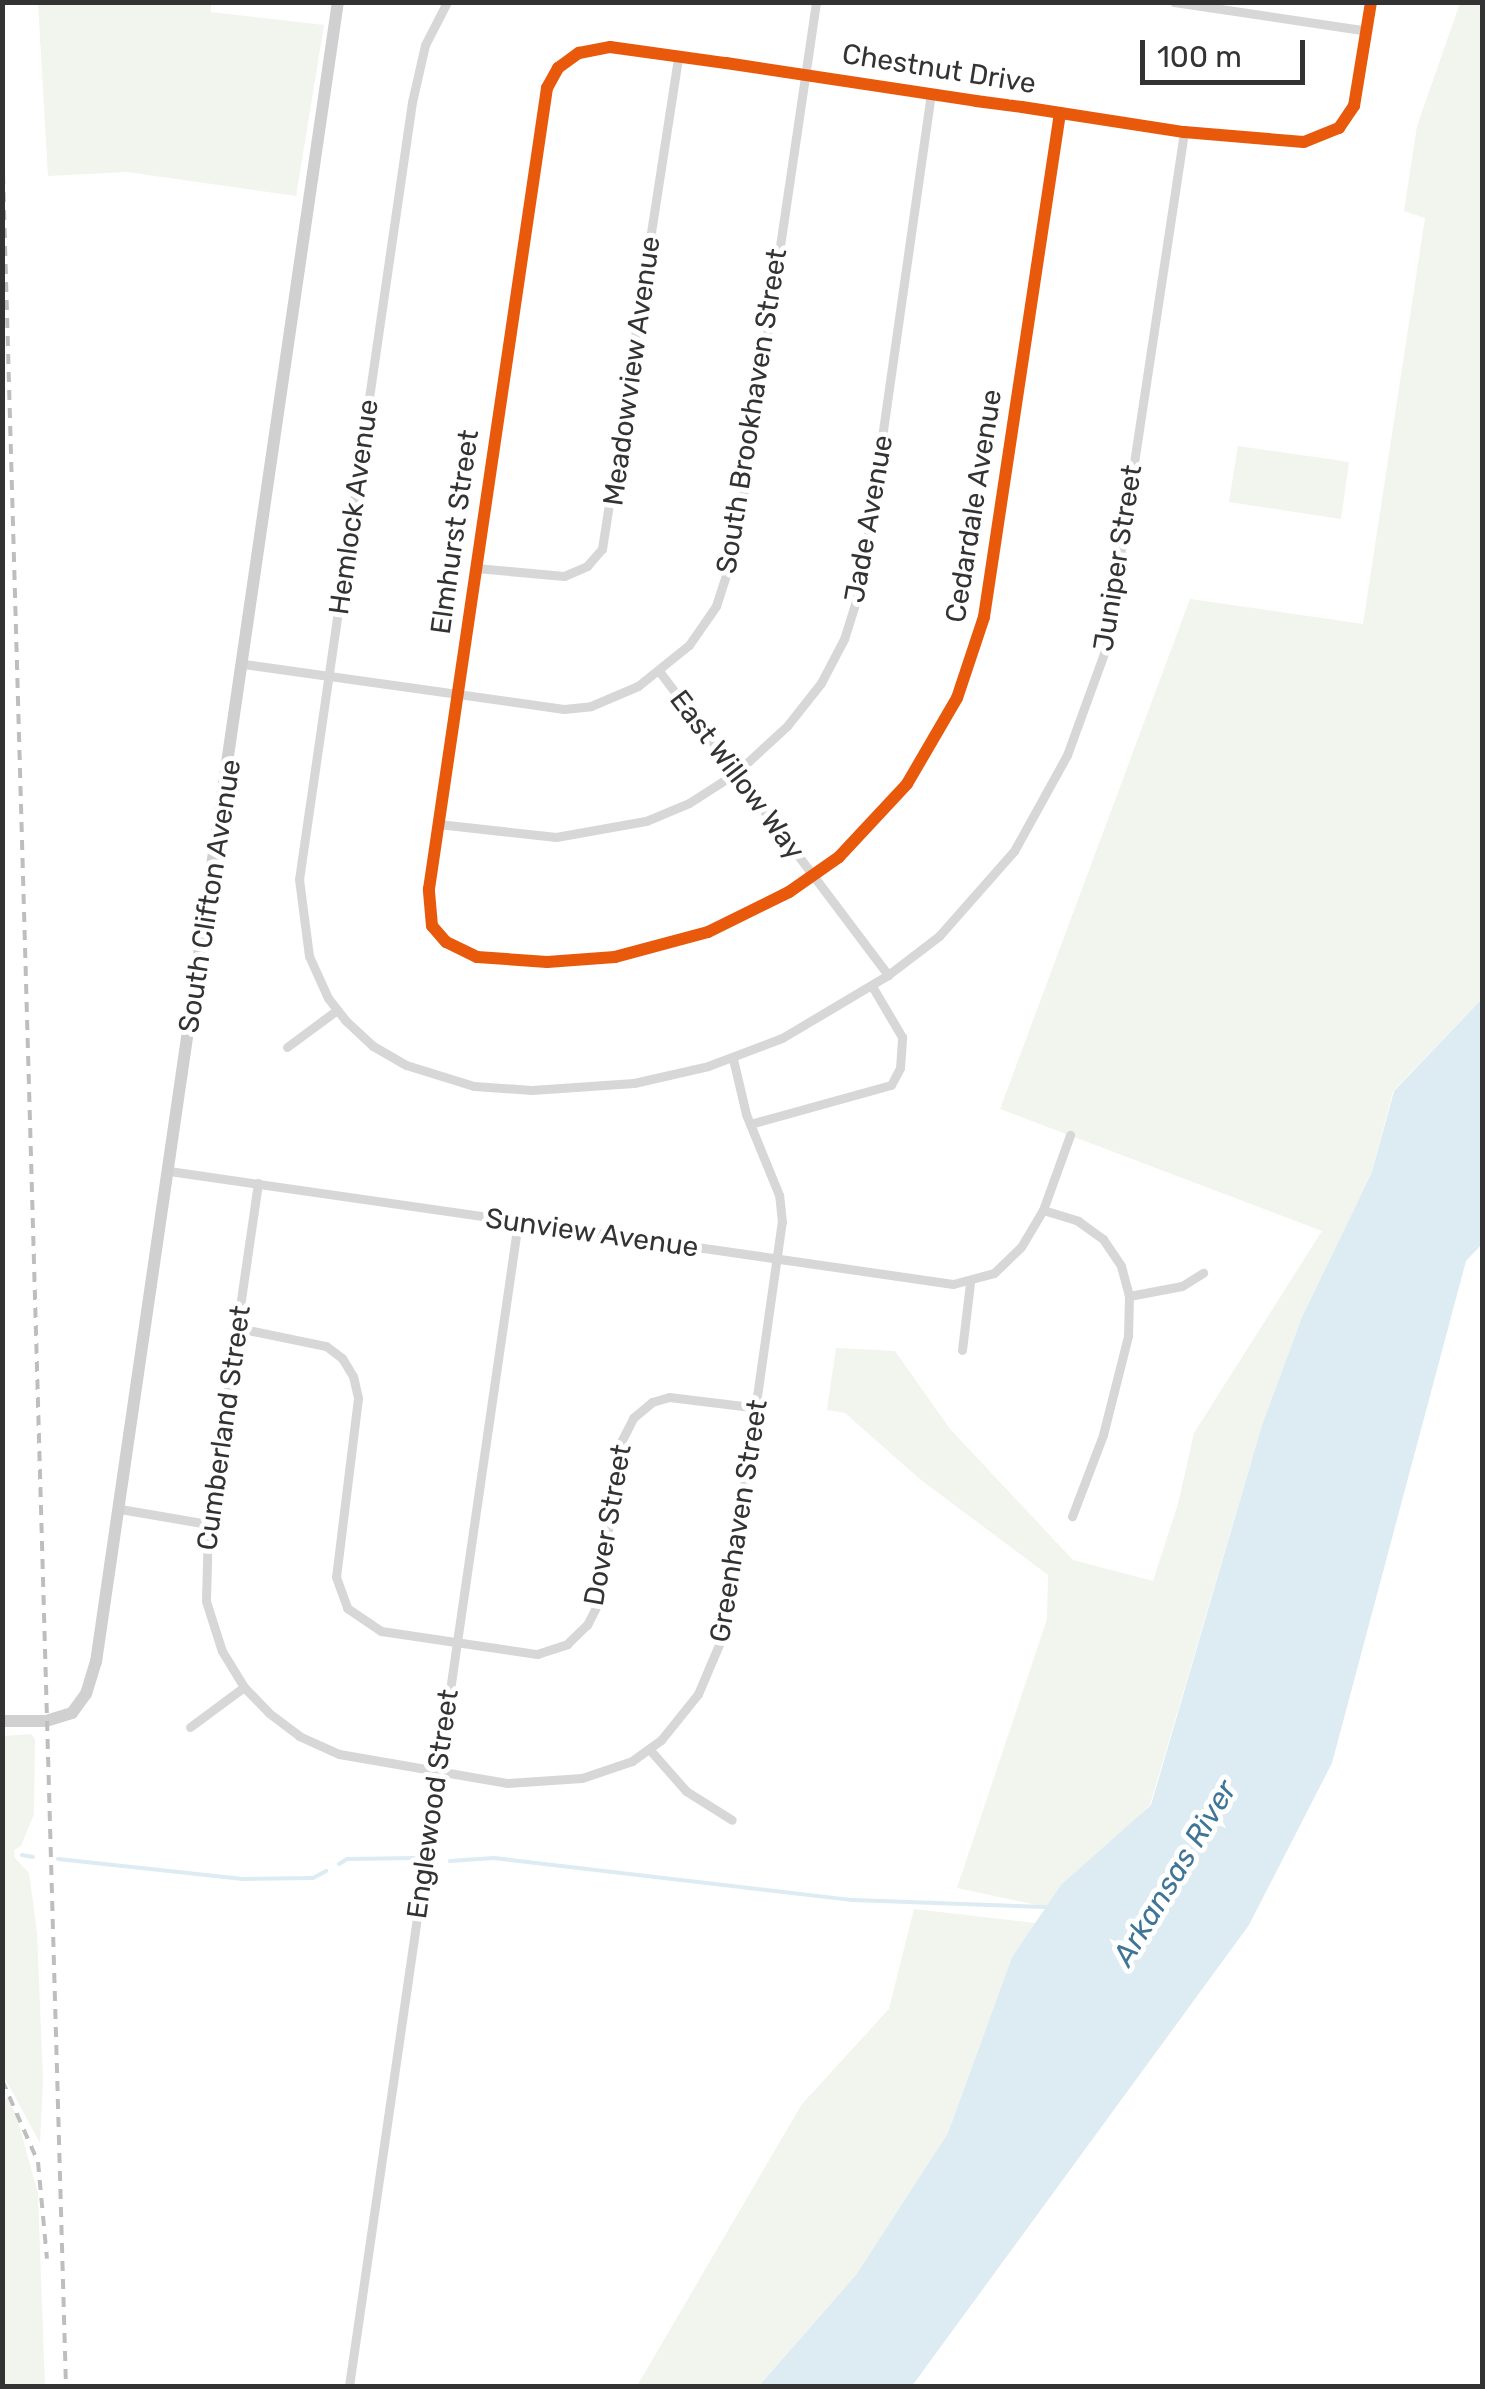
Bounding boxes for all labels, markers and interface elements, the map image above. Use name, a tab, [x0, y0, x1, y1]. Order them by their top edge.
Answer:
scale bar	[1145, 20, 1310, 82]
street label: Chestnut Drive	[840, 37, 1038, 101]
text: 100 m	[1157, 39, 1242, 75]
street label: Meadowview Avenue	[596, 233, 668, 509]
street label: South Brookhaven Street	[710, 246, 794, 576]
street label: Cedardale Avenue	[939, 387, 1009, 625]
street label: Hemlock Avenue	[322, 397, 386, 617]
street label: Elmhurst Street	[424, 428, 486, 636]
street label: Jade Avenue	[838, 432, 900, 606]
street label: Juniper Street	[1087, 462, 1149, 654]
street label: East Willow Way	[662, 683, 812, 867]
street label: South Clifton Avenue	[172, 757, 248, 1035]
street label: Sunview Avenue	[483, 1201, 701, 1265]
street label: Cumberland Street	[190, 1303, 258, 1553]
street label: Greenhaven Street	[703, 1397, 775, 1645]
street label: Dover Street	[577, 1441, 639, 1609]
street label: Englewood Street	[400, 1687, 466, 1921]
water label: Arkansas River	[1106, 1774, 1244, 1972]

